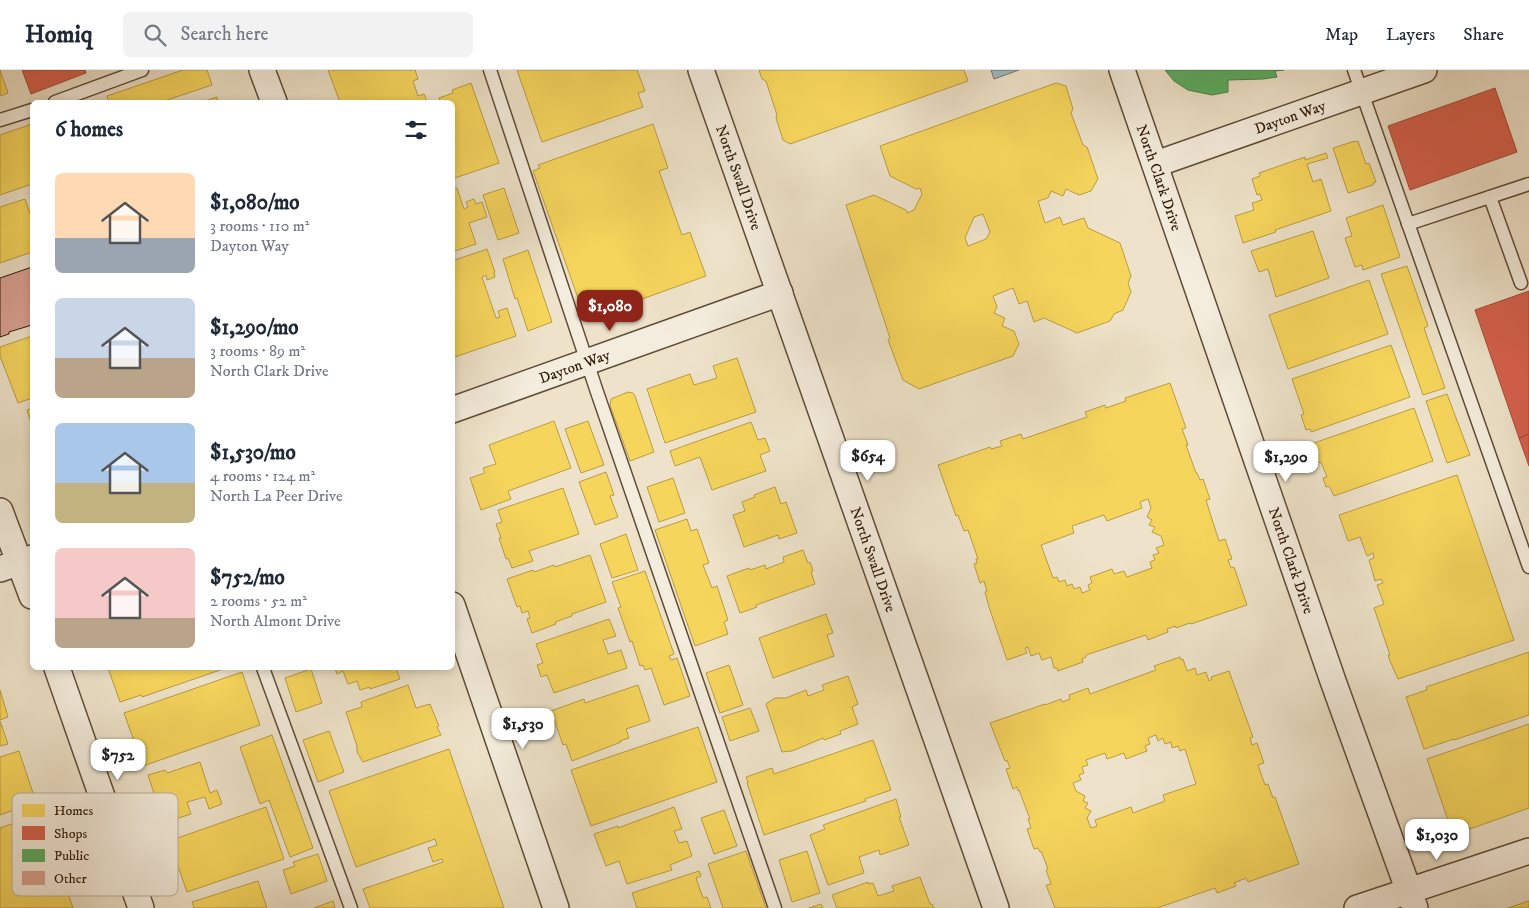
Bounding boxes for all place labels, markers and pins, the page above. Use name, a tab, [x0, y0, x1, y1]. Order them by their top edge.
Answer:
pin: $1,080	[569, 290, 651, 332]
pin: $654	[838, 440, 898, 482]
pin: $1,290	[1245, 440, 1327, 483]
pin: $1,530	[482, 708, 564, 750]
pin: $752	[88, 738, 148, 781]
pin: $1,030	[1396, 818, 1478, 861]

